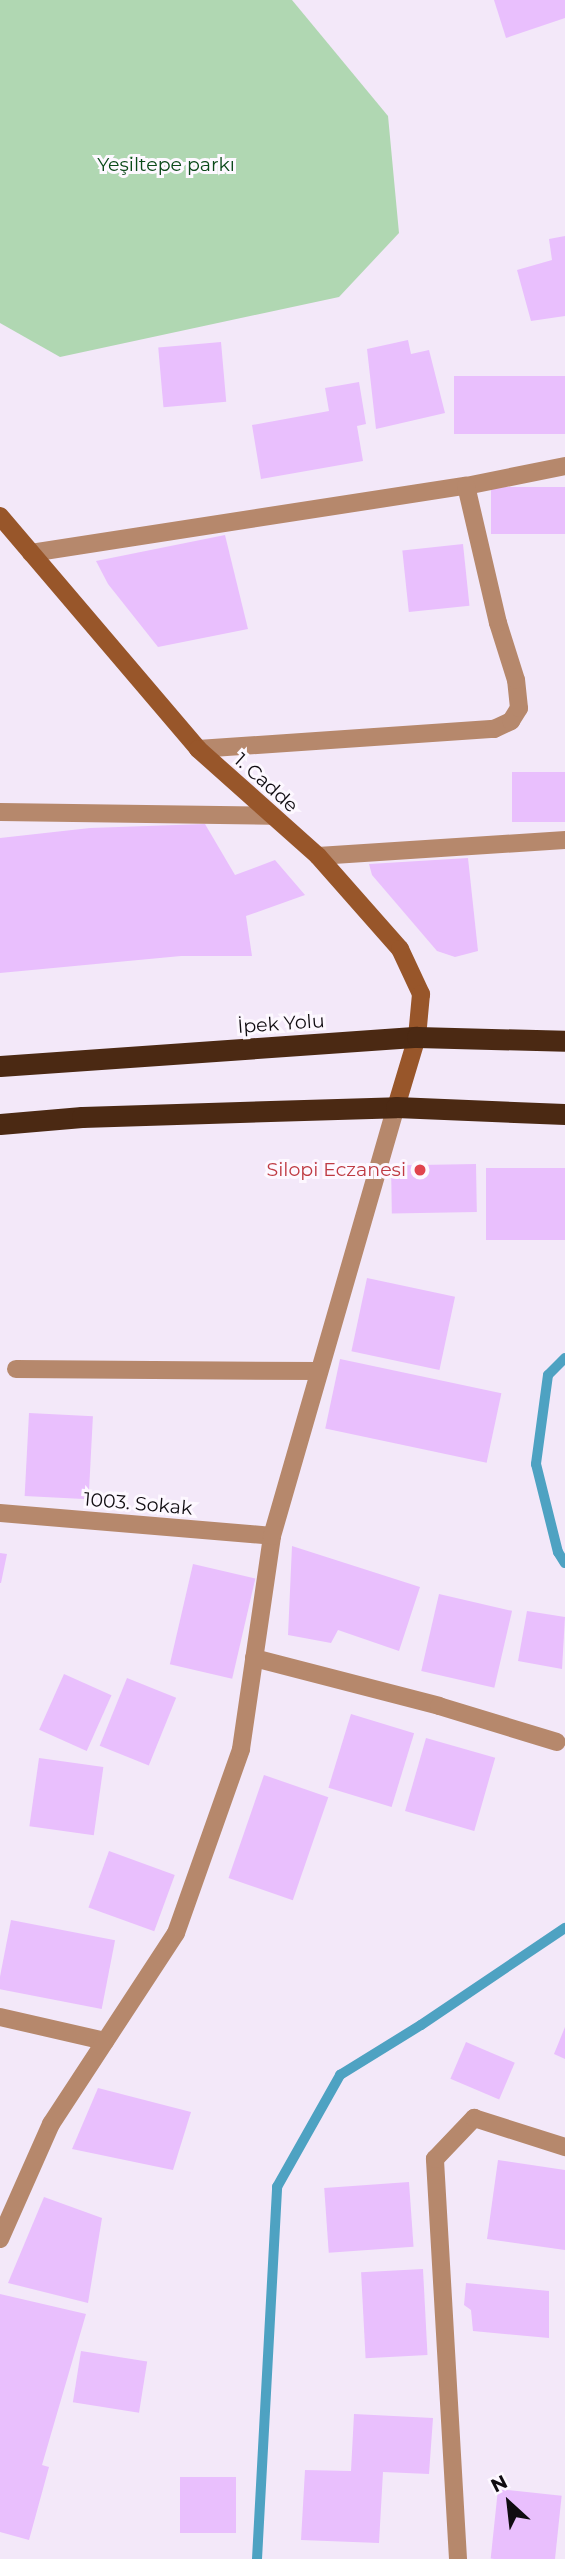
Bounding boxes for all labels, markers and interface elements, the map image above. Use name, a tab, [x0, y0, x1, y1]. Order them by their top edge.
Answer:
park label: Yeşiltepe parkı	[97, 154, 235, 176]
street label: 1. Cadde	[230, 749, 302, 817]
street label: İpek Yolu	[237, 1010, 325, 1038]
place label: Silopi Eczanesi	[266, 1159, 406, 1181]
marker: Silopi Eczanesi	[412, 1162, 428, 1178]
street label: 1003. Sokak	[83, 1488, 193, 1520]
north arrow	[474, 2468, 544, 2538]
text: N	[487, 2470, 511, 2498]

